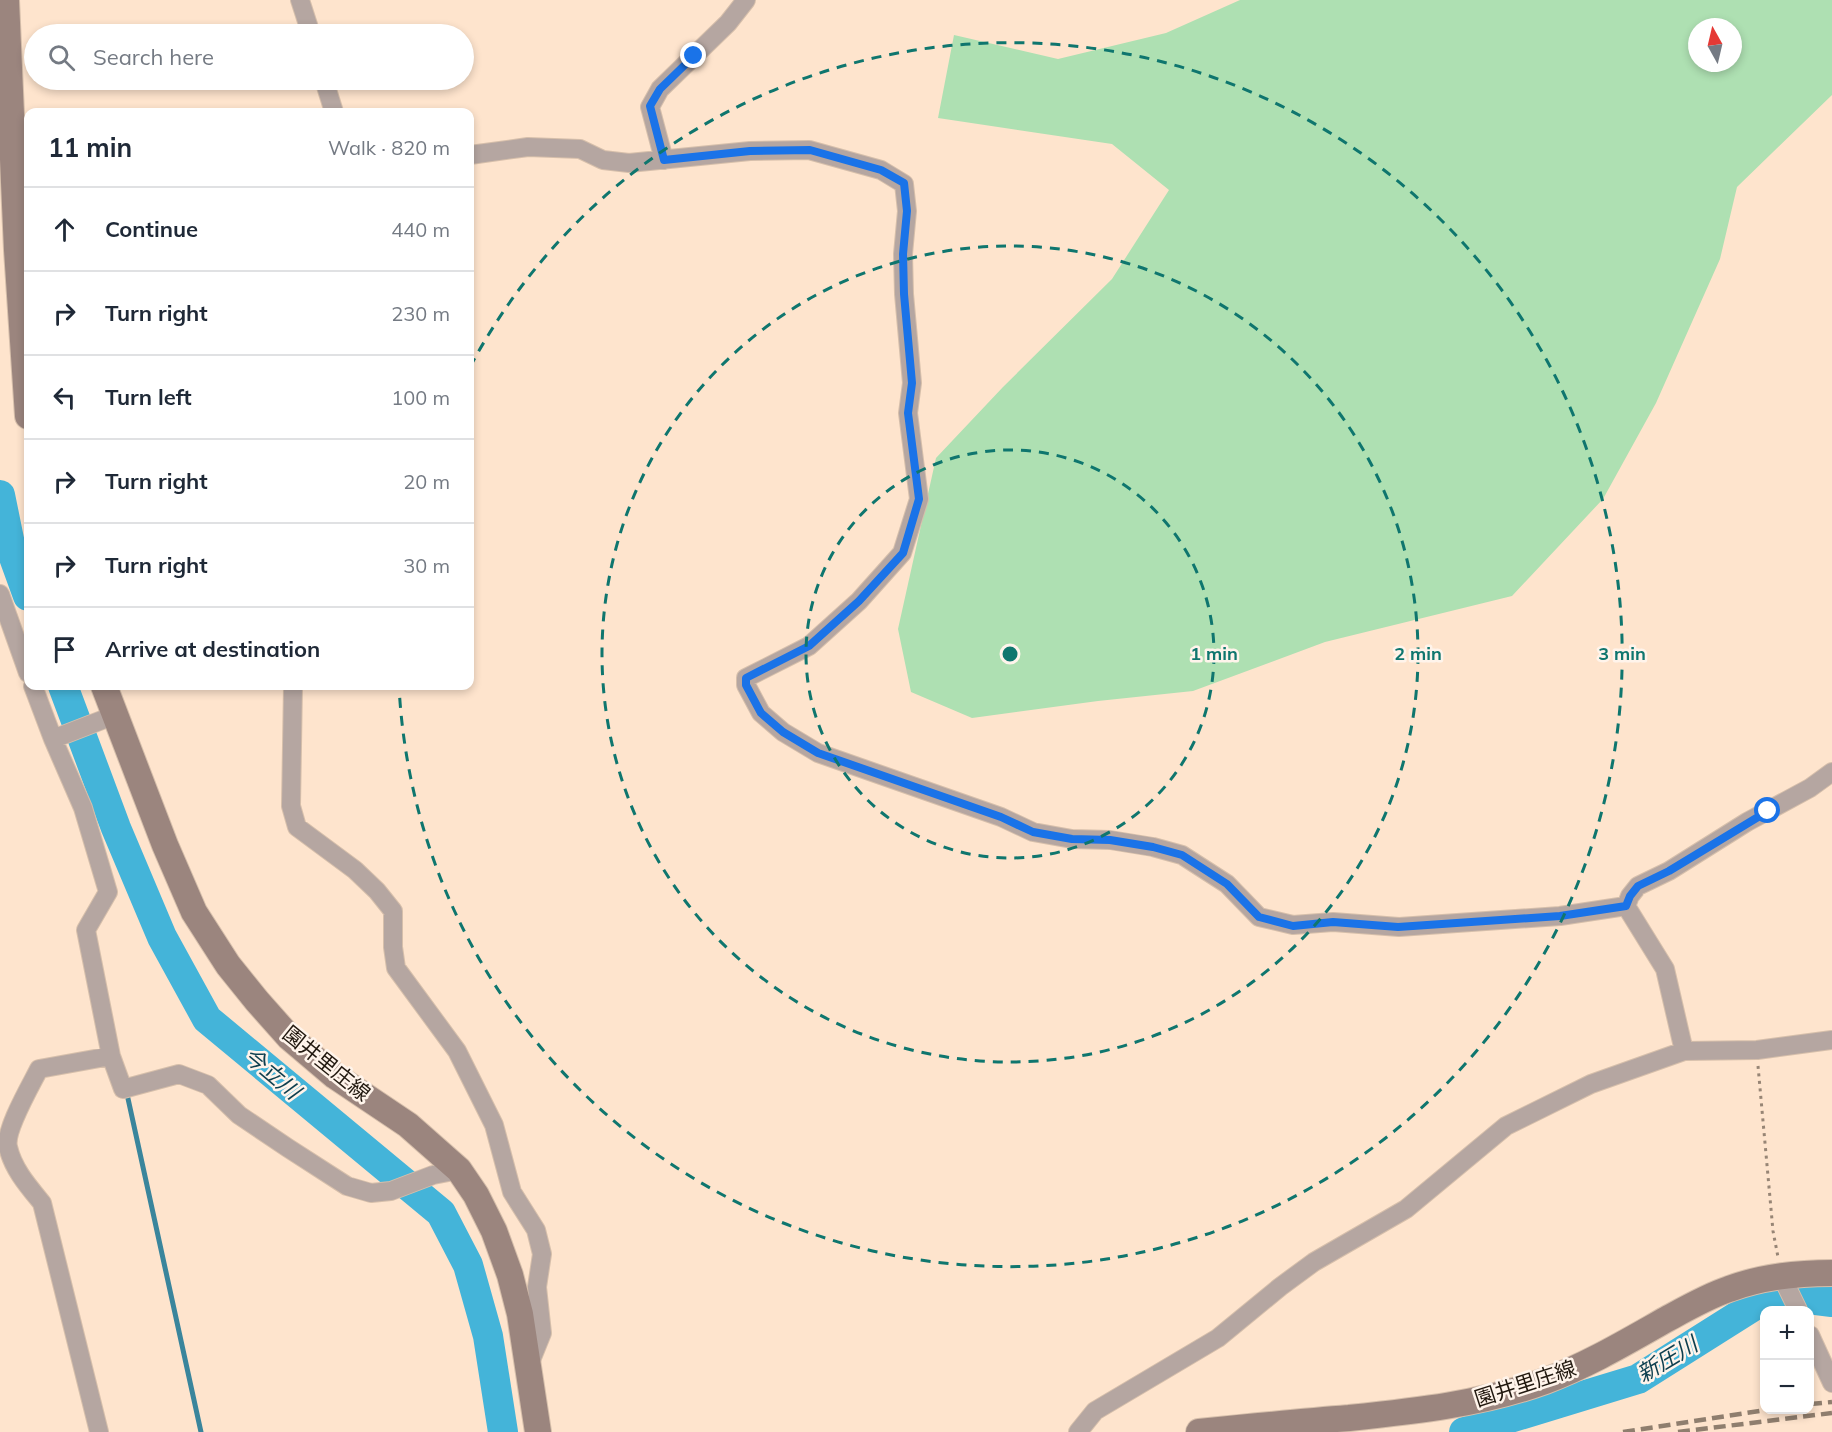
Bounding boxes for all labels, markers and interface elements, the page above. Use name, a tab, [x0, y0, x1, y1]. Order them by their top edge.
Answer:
north arrow	[1688, 18, 1742, 72]
search box	[24, 24, 474, 90]
icon: search	[45, 41, 78, 74]
route end	[680, 42, 706, 68]
text: Search here	[93, 43, 214, 71]
text: 11 min	[48, 131, 132, 164]
text: Walk · 820 m	[328, 135, 450, 160]
icon: ahead	[48, 213, 81, 246]
text: Continue	[105, 215, 198, 243]
text: 440 m	[391, 217, 450, 242]
icon: right	[48, 297, 81, 330]
text: Turn right	[105, 299, 208, 327]
text: 230 m	[391, 301, 450, 326]
icon: left	[48, 381, 81, 414]
text: Turn left	[105, 383, 192, 411]
text: 100 m	[391, 385, 450, 410]
icon: right	[48, 465, 81, 498]
text: Turn right	[105, 467, 208, 495]
text: 20 m	[403, 469, 450, 494]
icon: right	[48, 549, 81, 582]
text: Turn right	[105, 551, 208, 579]
text: 30 m	[403, 553, 450, 578]
icon: arrive	[48, 633, 81, 666]
text: Arrive at destination	[105, 635, 320, 663]
text: 1 min	[1190, 642, 1238, 665]
text: 2 min	[1394, 642, 1442, 665]
text: 3 min	[1598, 642, 1646, 665]
centre of rings	[1000, 644, 1020, 664]
route start	[1754, 797, 1780, 823]
street label: 園井里庄線	[278, 1020, 376, 1106]
water label: 今立川	[238, 1041, 308, 1106]
map controls	[1760, 1306, 1814, 1414]
button: +	[1760, 1306, 1814, 1360]
water label: 新圧川	[1631, 1329, 1704, 1388]
street label: 園井里庄線	[1471, 1354, 1579, 1412]
button: −	[1760, 1360, 1814, 1414]

